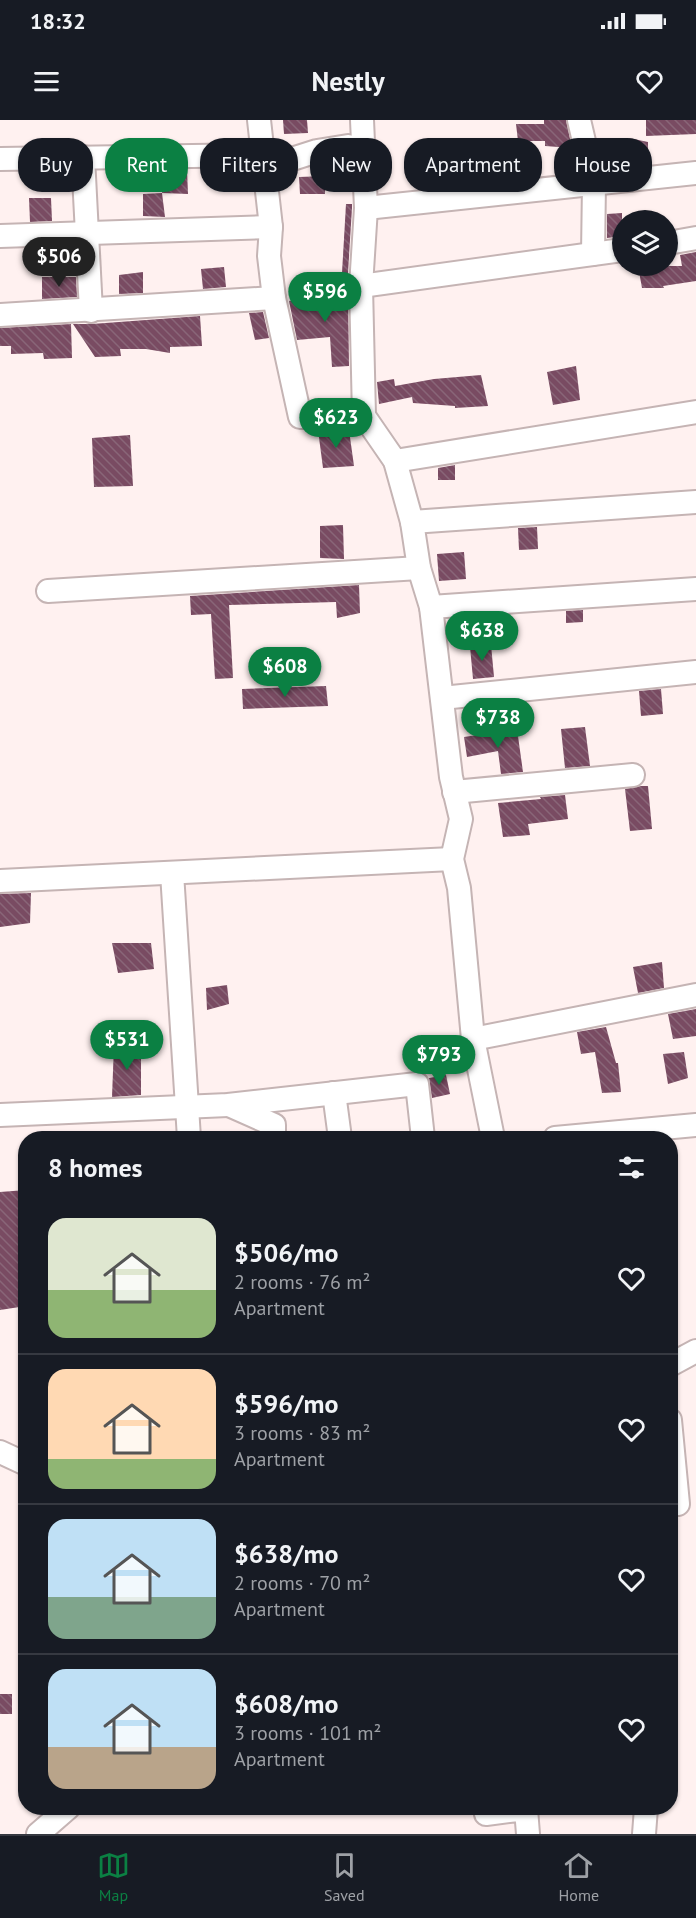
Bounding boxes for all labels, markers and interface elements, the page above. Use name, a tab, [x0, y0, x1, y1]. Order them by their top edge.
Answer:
text: 18:32	[30, 7, 86, 35]
text: Nestly	[311, 64, 385, 98]
icon: menu	[30, 65, 63, 98]
icon: heart	[633, 65, 666, 98]
chip: Buy	[18, 138, 93, 192]
chip: Rent	[105, 138, 188, 192]
chip: Filters	[200, 138, 298, 192]
chip: New	[310, 138, 392, 192]
chip: Apartment	[404, 138, 542, 192]
chip: House	[554, 138, 652, 192]
map controls	[612, 210, 678, 276]
button: layers	[612, 210, 678, 276]
pin: $506	[23, 237, 95, 288]
text: $506	[36, 243, 82, 269]
pin: $596	[289, 272, 361, 323]
text: $596	[302, 278, 348, 304]
pin: $623	[300, 398, 372, 449]
text: $623	[313, 404, 359, 430]
pin: $638	[446, 611, 518, 662]
text: $638	[459, 617, 505, 643]
pin: $608	[249, 647, 321, 698]
text: $608	[262, 653, 308, 679]
pin: $738	[462, 698, 534, 749]
text: $738	[475, 704, 521, 730]
pin: $531	[91, 1020, 163, 1071]
text: $531	[104, 1026, 150, 1052]
pin: $793	[403, 1035, 475, 1086]
text: $793	[416, 1041, 462, 1067]
text: 8 homes	[48, 1151, 143, 1184]
icon: filters	[615, 1151, 648, 1184]
text: $506/mo	[234, 1236, 338, 1269]
icon: home	[96, 1242, 168, 1314]
icon: heart	[615, 1262, 648, 1295]
text: 2 rooms · 76 m²	[234, 1269, 370, 1295]
text: Apartment	[234, 1295, 325, 1321]
text: $596/mo	[234, 1387, 338, 1420]
icon: home	[96, 1393, 168, 1465]
icon: heart	[615, 1413, 648, 1446]
text: 3 rooms · 83 m²	[234, 1420, 370, 1446]
text: Apartment	[234, 1446, 325, 1472]
text: $638/mo	[234, 1537, 338, 1570]
icon: home	[96, 1543, 168, 1615]
icon: heart	[615, 1563, 648, 1596]
text: 2 rooms · 70 m²	[234, 1570, 370, 1596]
text: Apartment	[234, 1596, 325, 1622]
text: $608/mo	[234, 1687, 338, 1720]
icon: home	[96, 1693, 168, 1765]
icon: heart	[615, 1713, 648, 1746]
text: 3 rooms · 101 m²	[234, 1720, 381, 1746]
text: Apartment	[234, 1746, 325, 1772]
tab: Map	[97, 1849, 130, 1905]
tab: Saved	[324, 1849, 365, 1905]
tab: Home	[559, 1849, 599, 1905]

